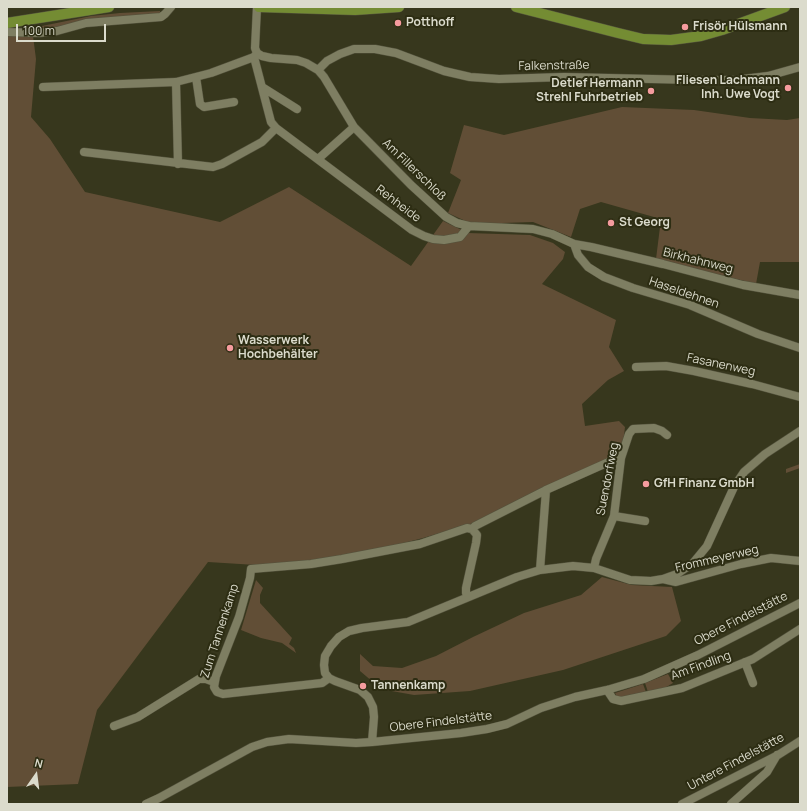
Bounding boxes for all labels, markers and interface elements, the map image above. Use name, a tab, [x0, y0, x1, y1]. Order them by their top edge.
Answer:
scale bar	[18, 16, 108, 42]
place label: Potthoff	[406, 16, 454, 30]
marker: Potthoff	[393, 18, 403, 28]
place label: Frisör Hülsmann	[693, 20, 787, 34]
text: 100 m	[23, 22, 55, 39]
marker: Frisör Hülsmann	[680, 22, 690, 32]
street label: Falkenstraße	[518, 58, 590, 74]
place label: Fliesen Lachmann Inh. Uwe Vogt	[676, 74, 780, 102]
place label: Detlef Hermann Strehl Fuhrbetrieb	[536, 77, 643, 105]
marker: Fliesen Lachmann Inh. Uwe Vogt	[783, 83, 793, 93]
marker: Detlef Hermann Strehl Fuhrbetrieb	[646, 86, 656, 96]
street label: Am Fillerschloß	[379, 136, 449, 204]
street label: Rehheide	[373, 182, 423, 226]
place label: St Georg	[619, 216, 670, 230]
marker: St Georg	[606, 218, 616, 228]
street label: Birkhahnweg	[662, 245, 734, 277]
street label: Haseldehnen	[647, 274, 721, 312]
place label: Wasserwerk Hochbehälter	[238, 334, 318, 362]
marker: Wasserwerk Hochbehälter	[225, 343, 235, 353]
street label: Fasanenweg	[685, 351, 757, 379]
street label: Suendorfweg	[594, 441, 622, 517]
place label: GfH Finanz GmbH	[654, 477, 754, 491]
marker: GfH Finanz GmbH	[641, 479, 651, 489]
street label: Frommeyerweg	[674, 542, 760, 576]
street label: Zum Tannenkamp	[198, 582, 242, 680]
street label: Obere Findelstätte	[692, 589, 790, 649]
street label: Am Findling	[669, 648, 733, 684]
place label: Tannenkamp	[371, 679, 445, 693]
marker: Tannenkamp	[358, 681, 368, 691]
street label: Obere Findelstätte	[389, 709, 493, 735]
street label: Untere Findelstätte	[685, 730, 787, 794]
north arrow	[16, 755, 56, 795]
text: N	[33, 755, 45, 771]

